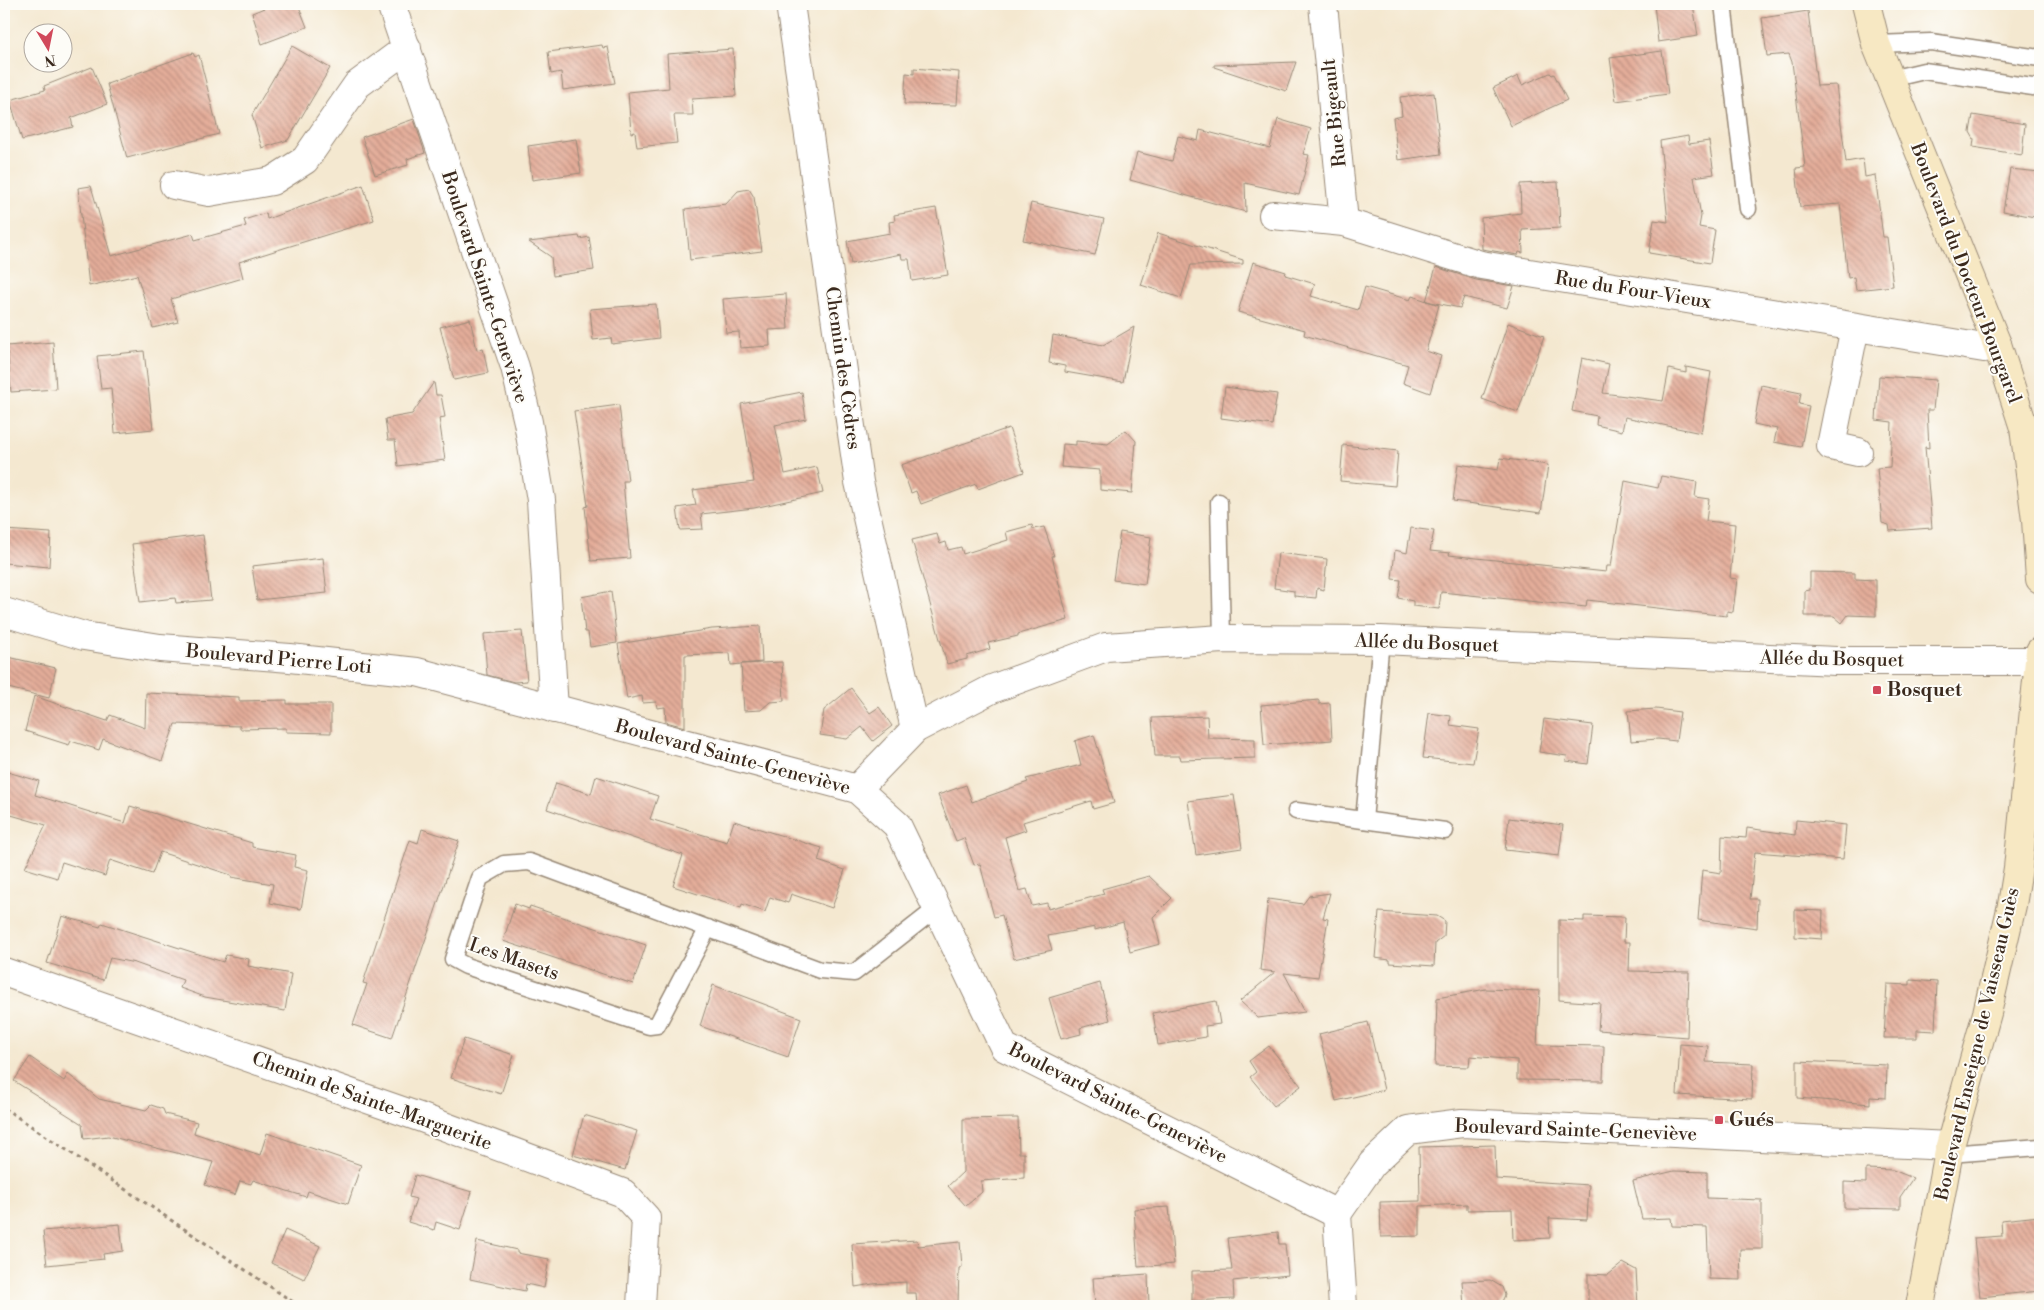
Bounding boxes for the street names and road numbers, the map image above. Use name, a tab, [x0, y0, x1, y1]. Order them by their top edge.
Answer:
street label: Rue Bigeault	[1316, 57, 1352, 169]
street label: Boulevard du Docteur Bourgarel	[1905, 138, 2027, 407]
street label: Boulevard Sainte-Geneviève	[436, 167, 534, 406]
street label: Rue du Four-Vieux	[1553, 266, 1713, 314]
street label: Chemin des Cèdres	[820, 285, 866, 451]
street label: Allée du Bosquet	[1354, 628, 1500, 658]
street label: Boulevard Pierre Loti	[184, 639, 373, 679]
street label: Allée du Bosquet	[1759, 646, 1905, 672]
street label: Boulevard Sainte-Geneviève	[612, 714, 853, 800]
street label: Boulevard Enseigne de Vaisseau Guès	[1929, 885, 2025, 1204]
street label: Les Masets	[466, 932, 562, 986]
street label: Boulevard Sainte-Geneviève	[1004, 1037, 1231, 1169]
street label: Chemin de Sainte-Marguerite	[249, 1046, 495, 1156]
street label: Boulevard Sainte-Geneviève	[1453, 1114, 1698, 1146]

